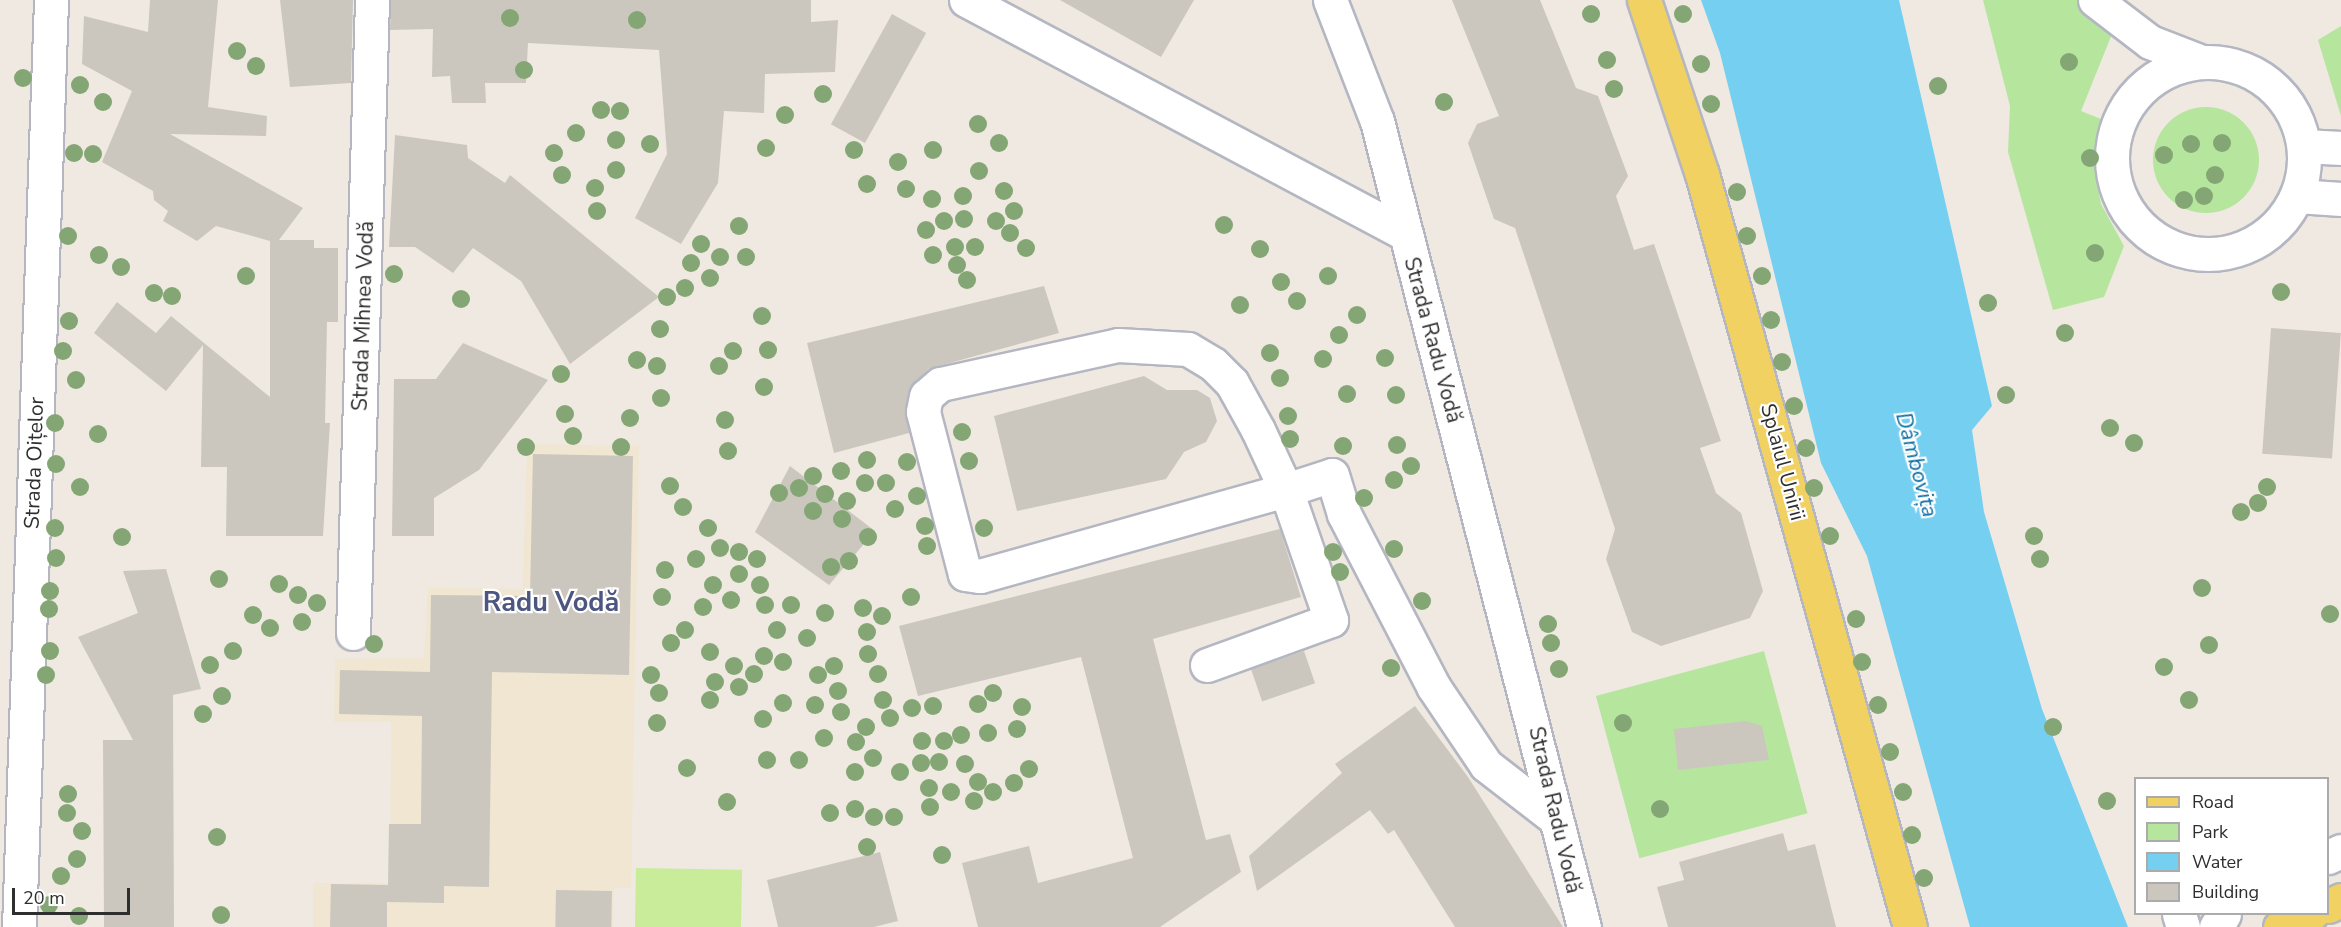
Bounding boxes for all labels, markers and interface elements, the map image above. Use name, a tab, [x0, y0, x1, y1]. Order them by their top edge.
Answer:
street label: Strada Mihnea Vodă	[347, 221, 379, 411]
street label: Strada Radu Vodă	[1399, 254, 1467, 426]
street label: Strada Oițelor	[19, 396, 49, 530]
street label: Splaiul Unirii	[1755, 401, 1811, 523]
water label: Dâmbovița	[1889, 410, 1943, 520]
district label: Radu Vodă	[483, 587, 619, 619]
street label: Strada Radu Vodă	[1524, 724, 1586, 896]
legend	[2134, 777, 2329, 915]
text: Road	[2192, 790, 2234, 814]
text: Park	[2192, 820, 2228, 844]
text: Water	[2192, 850, 2243, 874]
scale bar	[15, 876, 134, 914]
text: Building	[2192, 880, 2259, 904]
text: 20 m	[23, 886, 65, 910]

